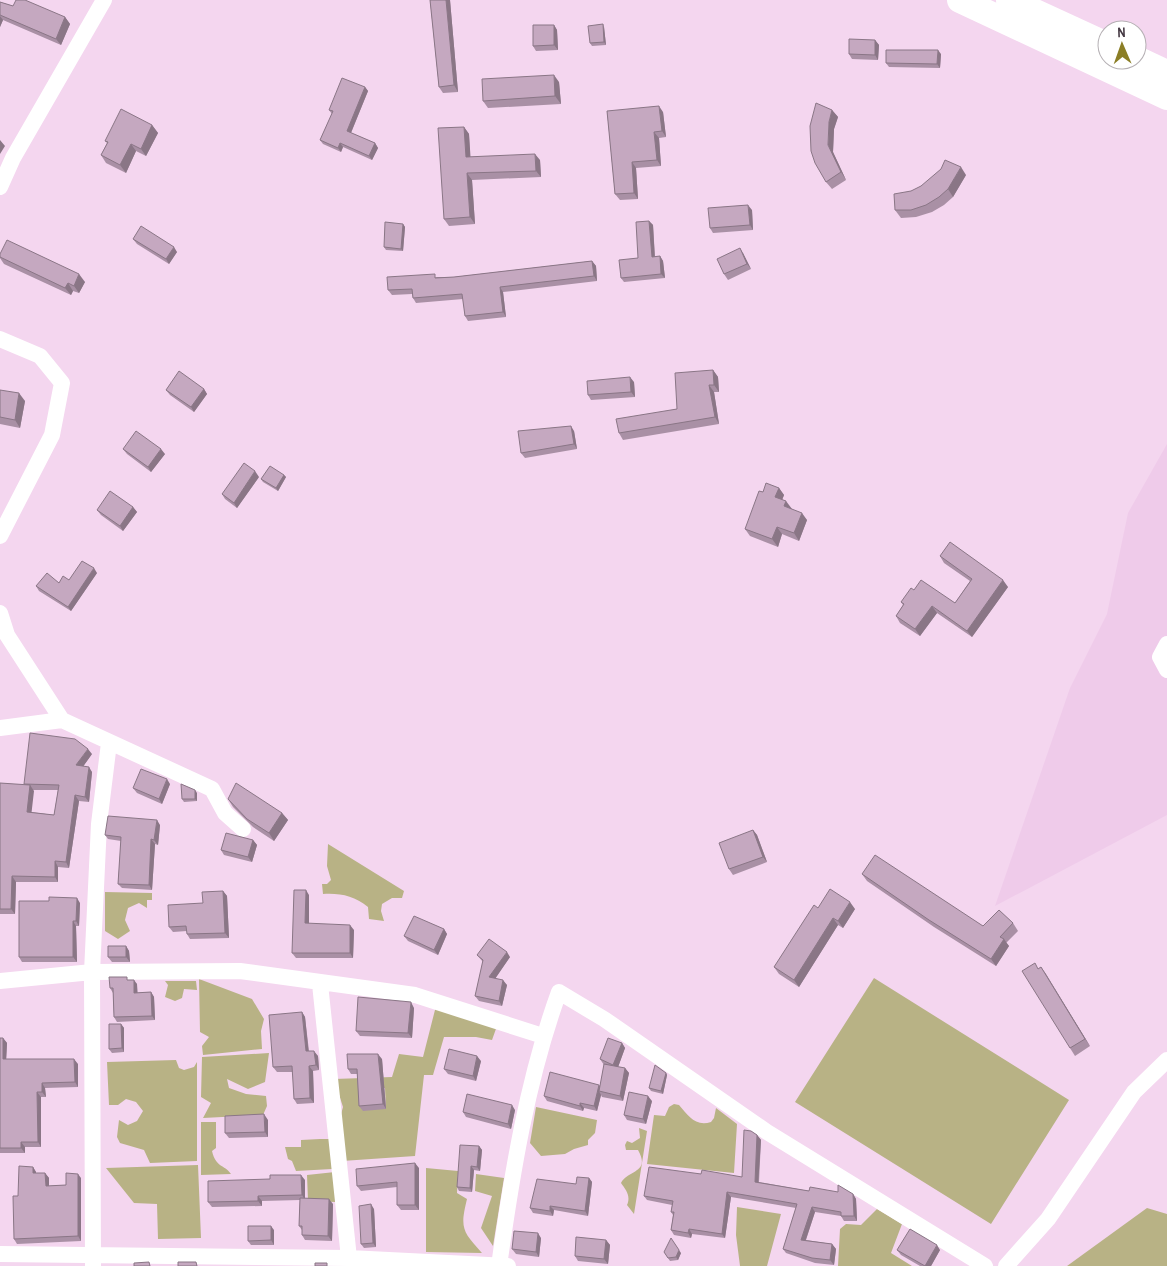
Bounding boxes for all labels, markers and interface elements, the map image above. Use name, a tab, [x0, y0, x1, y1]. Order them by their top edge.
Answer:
north arrow	[1097, 20, 1147, 70]
text: N	[1117, 23, 1126, 41]

